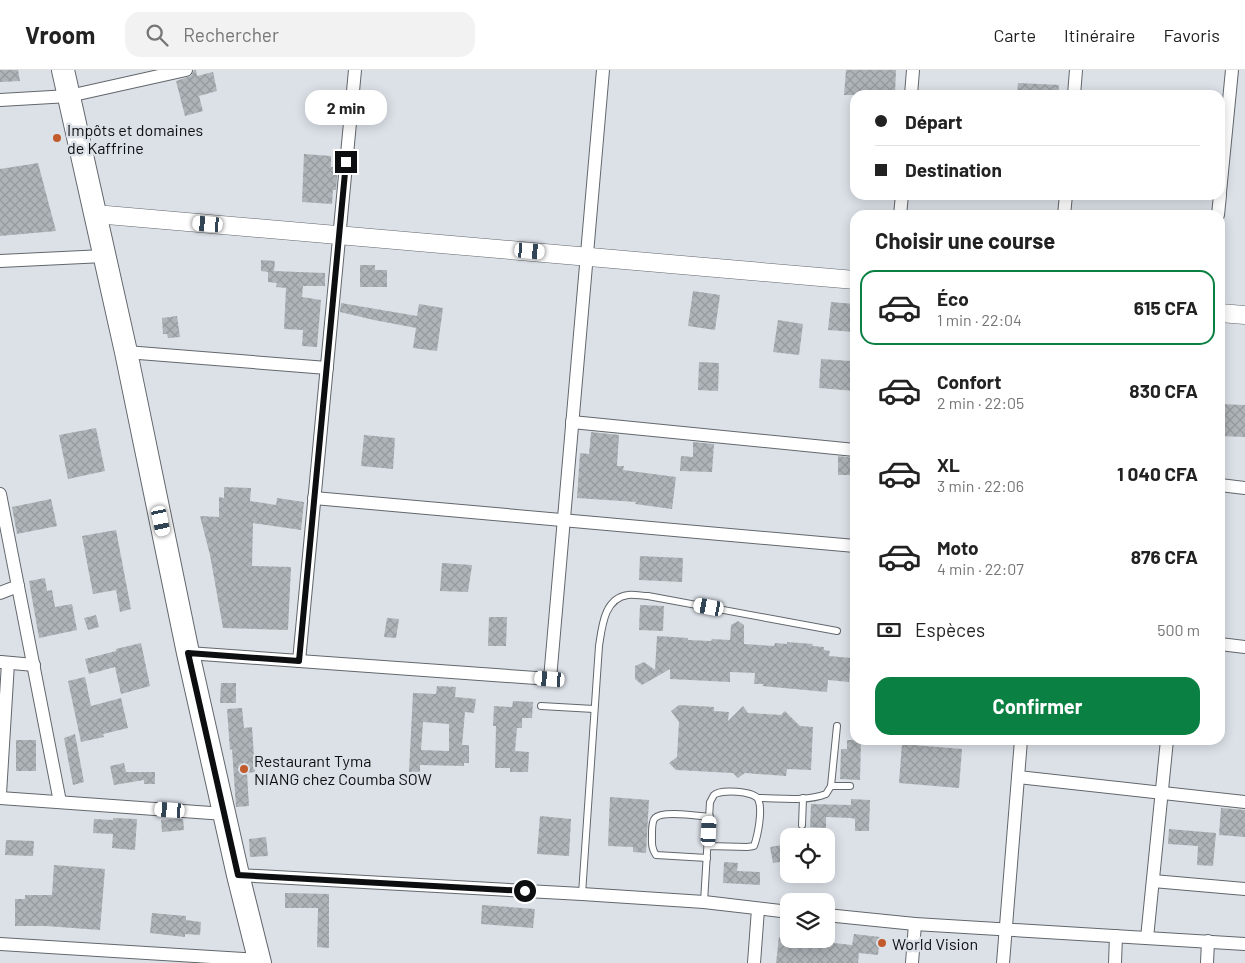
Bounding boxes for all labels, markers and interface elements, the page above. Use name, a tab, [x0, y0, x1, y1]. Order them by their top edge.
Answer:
search box	[125, 12, 475, 57]
text: Vroom	[25, 20, 95, 49]
icon: search	[143, 21, 171, 49]
text: Rechercher	[183, 23, 279, 46]
text: Carte	[993, 24, 1036, 46]
text: Itinéraire	[1064, 24, 1135, 46]
text: Favoris	[1163, 24, 1220, 46]
callout: 2 min	[305, 89, 387, 124]
text: 2 min	[327, 98, 365, 117]
text: Départ	[905, 110, 963, 133]
place label: Impôts et domaines de Kaffrine	[67, 120, 203, 157]
marker: Impôts et domaines de Kaffrine	[51, 132, 63, 144]
route end	[335, 151, 357, 173]
text: Destination	[905, 158, 1002, 181]
car	[192, 215, 223, 233]
text: Choisir une course	[875, 227, 1055, 253]
car	[514, 242, 545, 260]
icon: car	[877, 285, 922, 330]
text: Éco	[937, 287, 969, 310]
text: 615 CFA	[1134, 296, 1198, 319]
text: 1 min · 22:04	[937, 310, 1022, 329]
icon: car	[877, 368, 922, 413]
text: Confort	[937, 370, 1001, 393]
text: 830 CFA	[1129, 379, 1198, 402]
text: 2 min · 22:05	[937, 393, 1024, 412]
icon: car	[877, 451, 922, 496]
text: XL	[937, 453, 960, 476]
text: 1 040 CFA	[1117, 462, 1198, 485]
text: 3 min · 22:06	[937, 476, 1024, 495]
car	[150, 505, 171, 537]
icon: car	[877, 534, 922, 579]
text: Moto	[937, 536, 979, 559]
text: 876 CFA	[1131, 545, 1198, 568]
text: 4 min · 22:07	[937, 559, 1024, 578]
car	[692, 597, 725, 617]
icon: cash	[875, 616, 903, 644]
text: Espèces	[915, 618, 985, 641]
text: 500 m	[1157, 620, 1200, 639]
car	[534, 670, 565, 688]
button: Confirmer	[875, 677, 1200, 735]
place label: Restaurant Tyma NIANG chez Coumba SOW	[254, 751, 432, 788]
marker: Restaurant Tyma NIANG chez Coumba SOW	[238, 763, 250, 775]
car	[154, 801, 185, 819]
car	[700, 816, 717, 846]
map controls	[780, 828, 835, 948]
button: locate	[780, 828, 835, 883]
route start	[514, 880, 536, 902]
button: layers	[780, 893, 835, 948]
place label: World Vision	[892, 934, 978, 953]
marker: World Vision	[876, 937, 888, 949]

